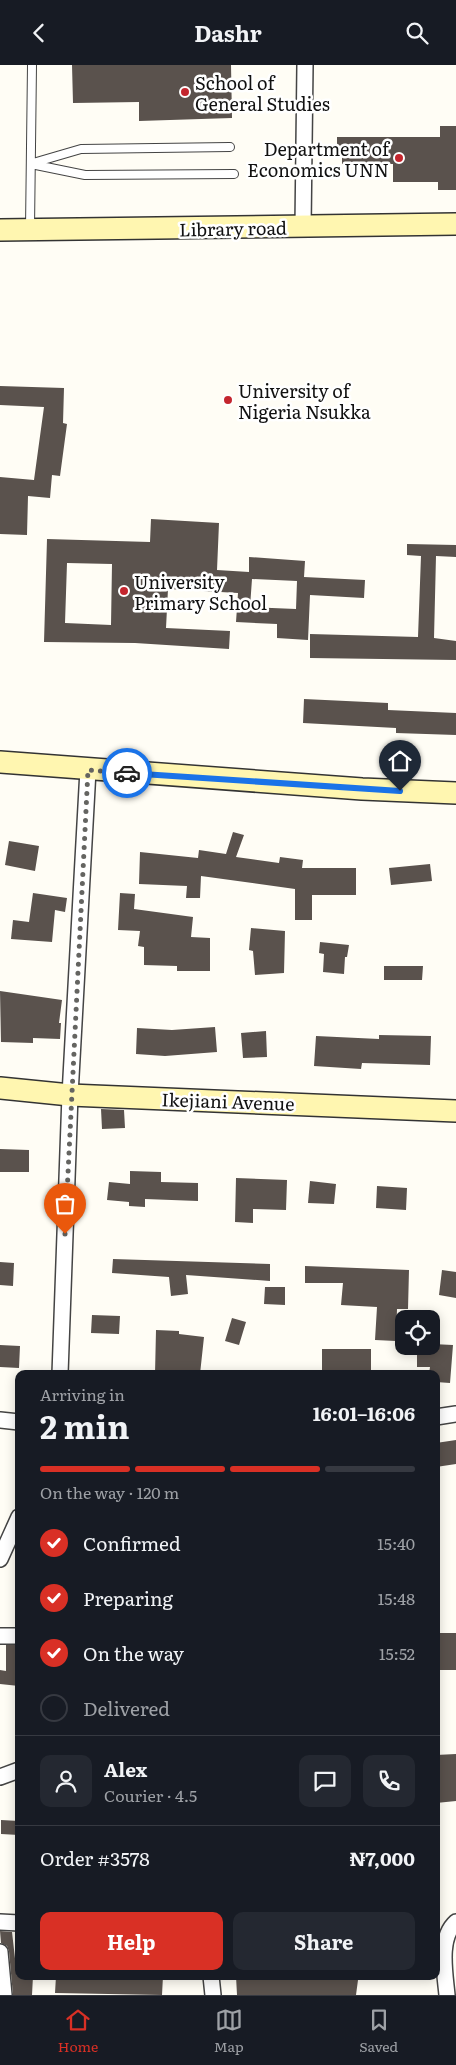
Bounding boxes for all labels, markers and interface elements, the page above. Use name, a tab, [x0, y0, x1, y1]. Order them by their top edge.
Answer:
text: Dashr	[194, 16, 262, 49]
icon: back	[25, 19, 53, 47]
icon: search	[403, 19, 431, 47]
place label: School of General Studies	[195, 69, 330, 117]
marker: School of General Studies	[179, 86, 191, 98]
place label: Department of Economics UNN	[247, 135, 391, 183]
marker: Department of Economics UNN	[393, 152, 405, 164]
street label: Library road	[179, 214, 287, 242]
place label: University of Nigeria Nsukka	[238, 377, 371, 425]
marker: University of Nigeria Nsukka	[222, 394, 234, 406]
place label: University Primary School	[134, 568, 267, 616]
marker: University Primary School	[118, 585, 130, 597]
pin	[379, 740, 421, 791]
icon: home	[386, 747, 414, 775]
courier	[102, 748, 152, 798]
icon: car	[113, 759, 141, 787]
street label: Ikejiani Avenue	[161, 1085, 295, 1117]
pin	[44, 1183, 86, 1234]
icon: bag	[51, 1190, 79, 1218]
map controls	[395, 1310, 440, 1355]
button: locate	[395, 1310, 440, 1355]
text: Arriving in	[40, 1382, 125, 1406]
text: 16:01–16:06	[313, 1399, 415, 1427]
text: 2 min	[40, 1401, 129, 1449]
text: On the way · 120 m	[40, 1480, 179, 1504]
icon: check	[40, 1529, 68, 1557]
text: Confirmed	[83, 1529, 181, 1557]
text: 15:40	[377, 1531, 415, 1555]
icon: check	[40, 1584, 68, 1612]
text: Preparing	[83, 1584, 173, 1612]
text: 15:48	[378, 1586, 415, 1610]
icon: check	[40, 1639, 68, 1667]
text: On the way	[83, 1639, 184, 1667]
text: 15:52	[379, 1641, 415, 1665]
text: Delivered	[83, 1694, 170, 1722]
button: person	[40, 1755, 92, 1807]
text: Alex	[104, 1755, 147, 1783]
button: chat	[299, 1755, 351, 1807]
button: phone	[363, 1755, 415, 1807]
text: Courier · 4.5	[104, 1783, 197, 1807]
text: Order #3578	[40, 1844, 150, 1872]
text: ₦7,000	[349, 1844, 415, 1872]
button: Help	[40, 1912, 223, 1970]
button: Share	[233, 1912, 415, 1970]
tab: Home	[58, 2006, 98, 2056]
tab: Map	[214, 2006, 244, 2056]
tab: Saved	[359, 2006, 398, 2056]

